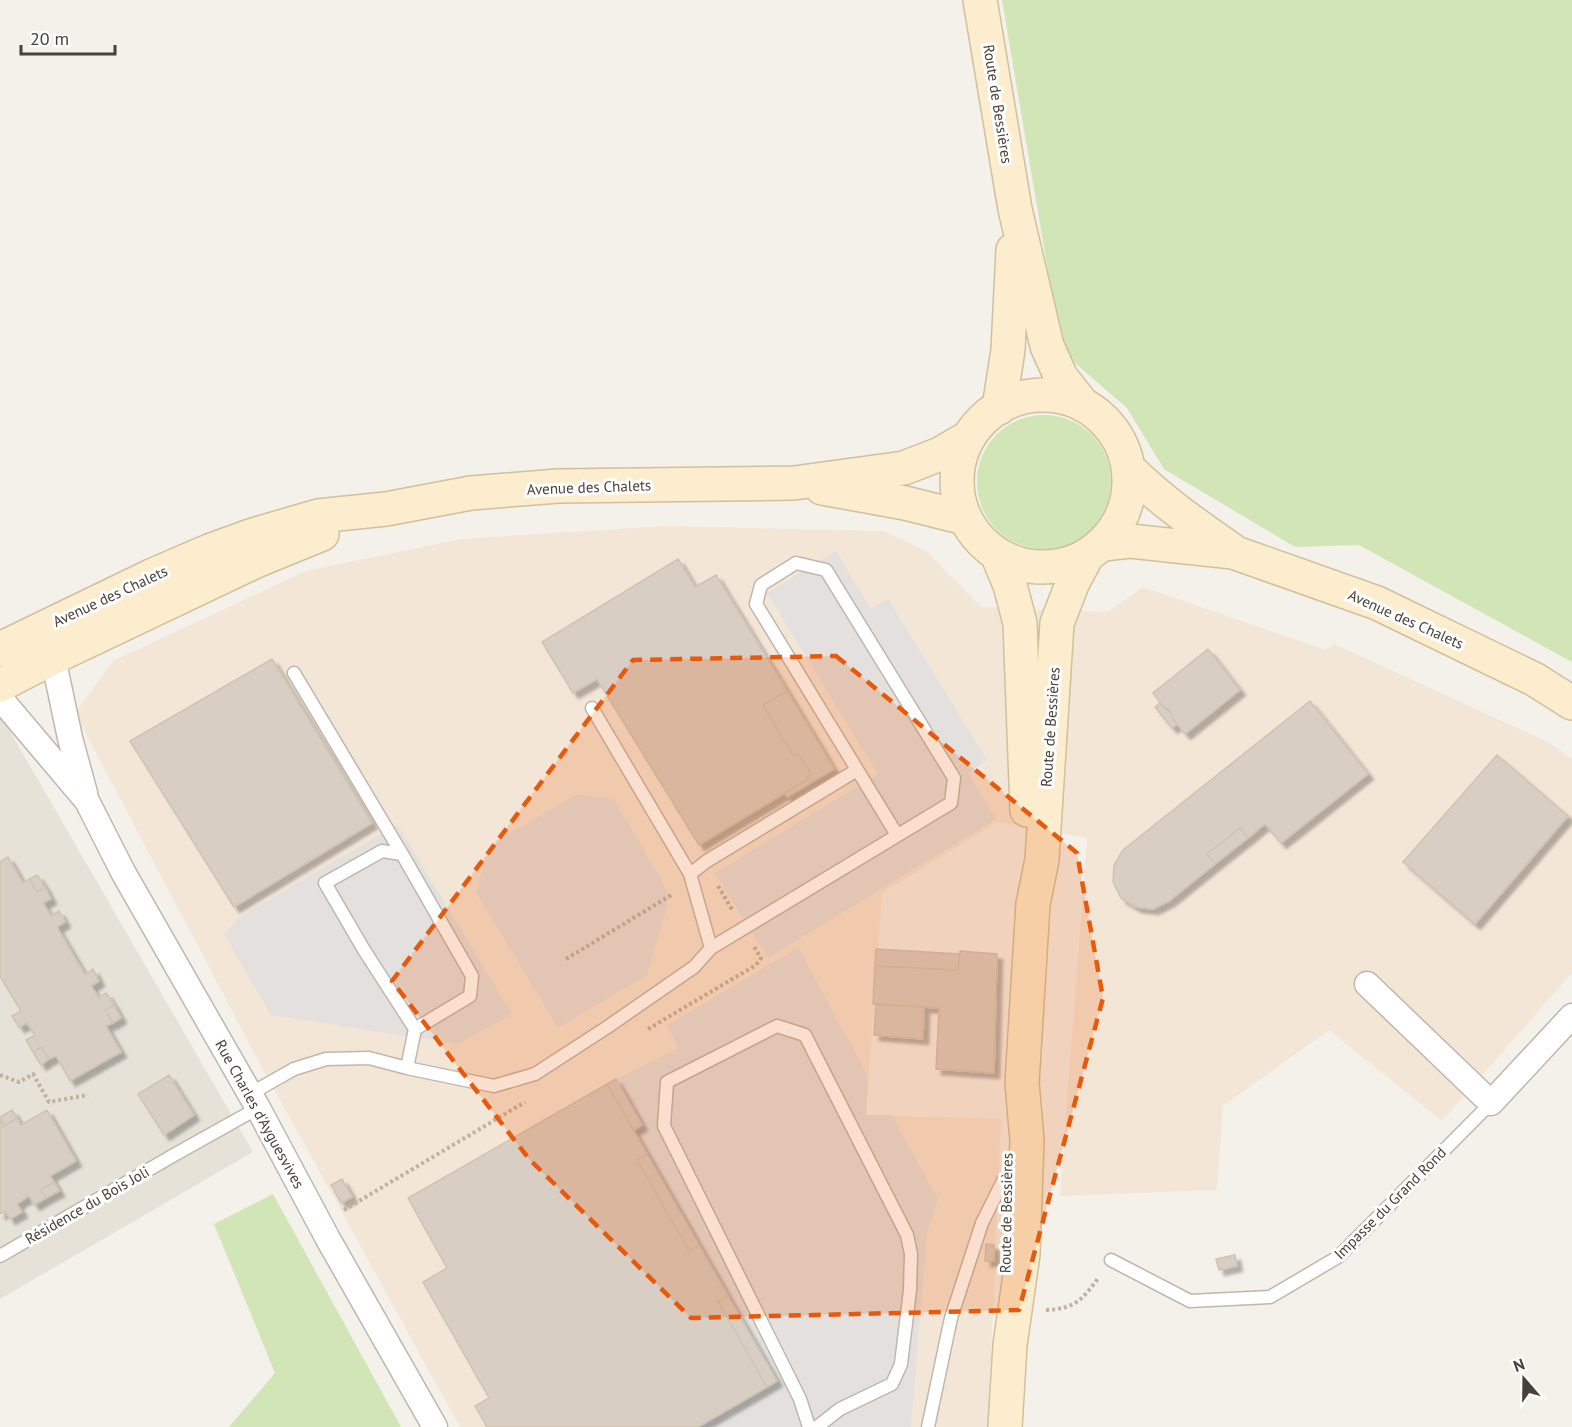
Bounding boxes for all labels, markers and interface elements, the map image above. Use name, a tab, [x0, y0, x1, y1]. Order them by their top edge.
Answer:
scale bar	[21, 18, 116, 56]
text: 20 m	[30, 27, 69, 50]
street label: Route de Bessières	[979, 43, 1017, 165]
street label: Avenue des Chalets	[526, 475, 652, 499]
street label: Avenue des Chalets	[50, 561, 170, 631]
street label: Avenue des Chalets	[1345, 585, 1467, 653]
street label: Route de Bessières	[1036, 666, 1064, 788]
street label: Rue Charles d'Ayguesvives	[211, 1036, 309, 1192]
street label: Impasse du Grand Rond	[1330, 1143, 1450, 1263]
street label: Route de Bessières	[995, 1153, 1017, 1273]
street label: Résidence du Bois Joli	[22, 1162, 152, 1248]
north arrow	[1494, 1349, 1554, 1409]
text: N	[1511, 1354, 1527, 1376]

